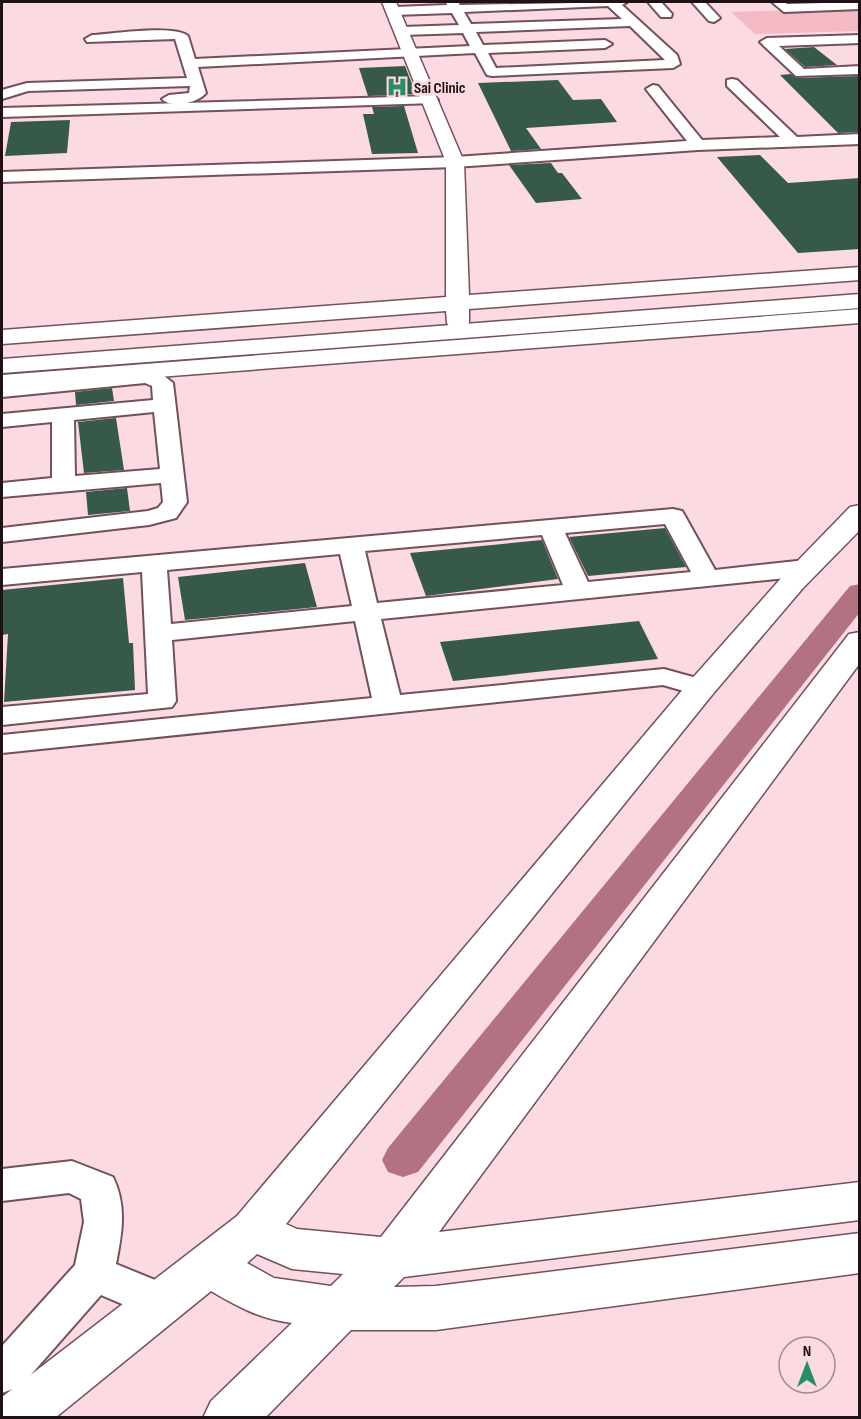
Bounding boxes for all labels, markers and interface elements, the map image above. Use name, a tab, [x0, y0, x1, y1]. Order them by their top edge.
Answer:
hospital icon: Sai Clinic	[385, 75, 409, 99]
place label: Sai Clinic	[414, 79, 466, 98]
north arrow	[777, 1335, 837, 1395]
text: N	[803, 1342, 811, 1361]

